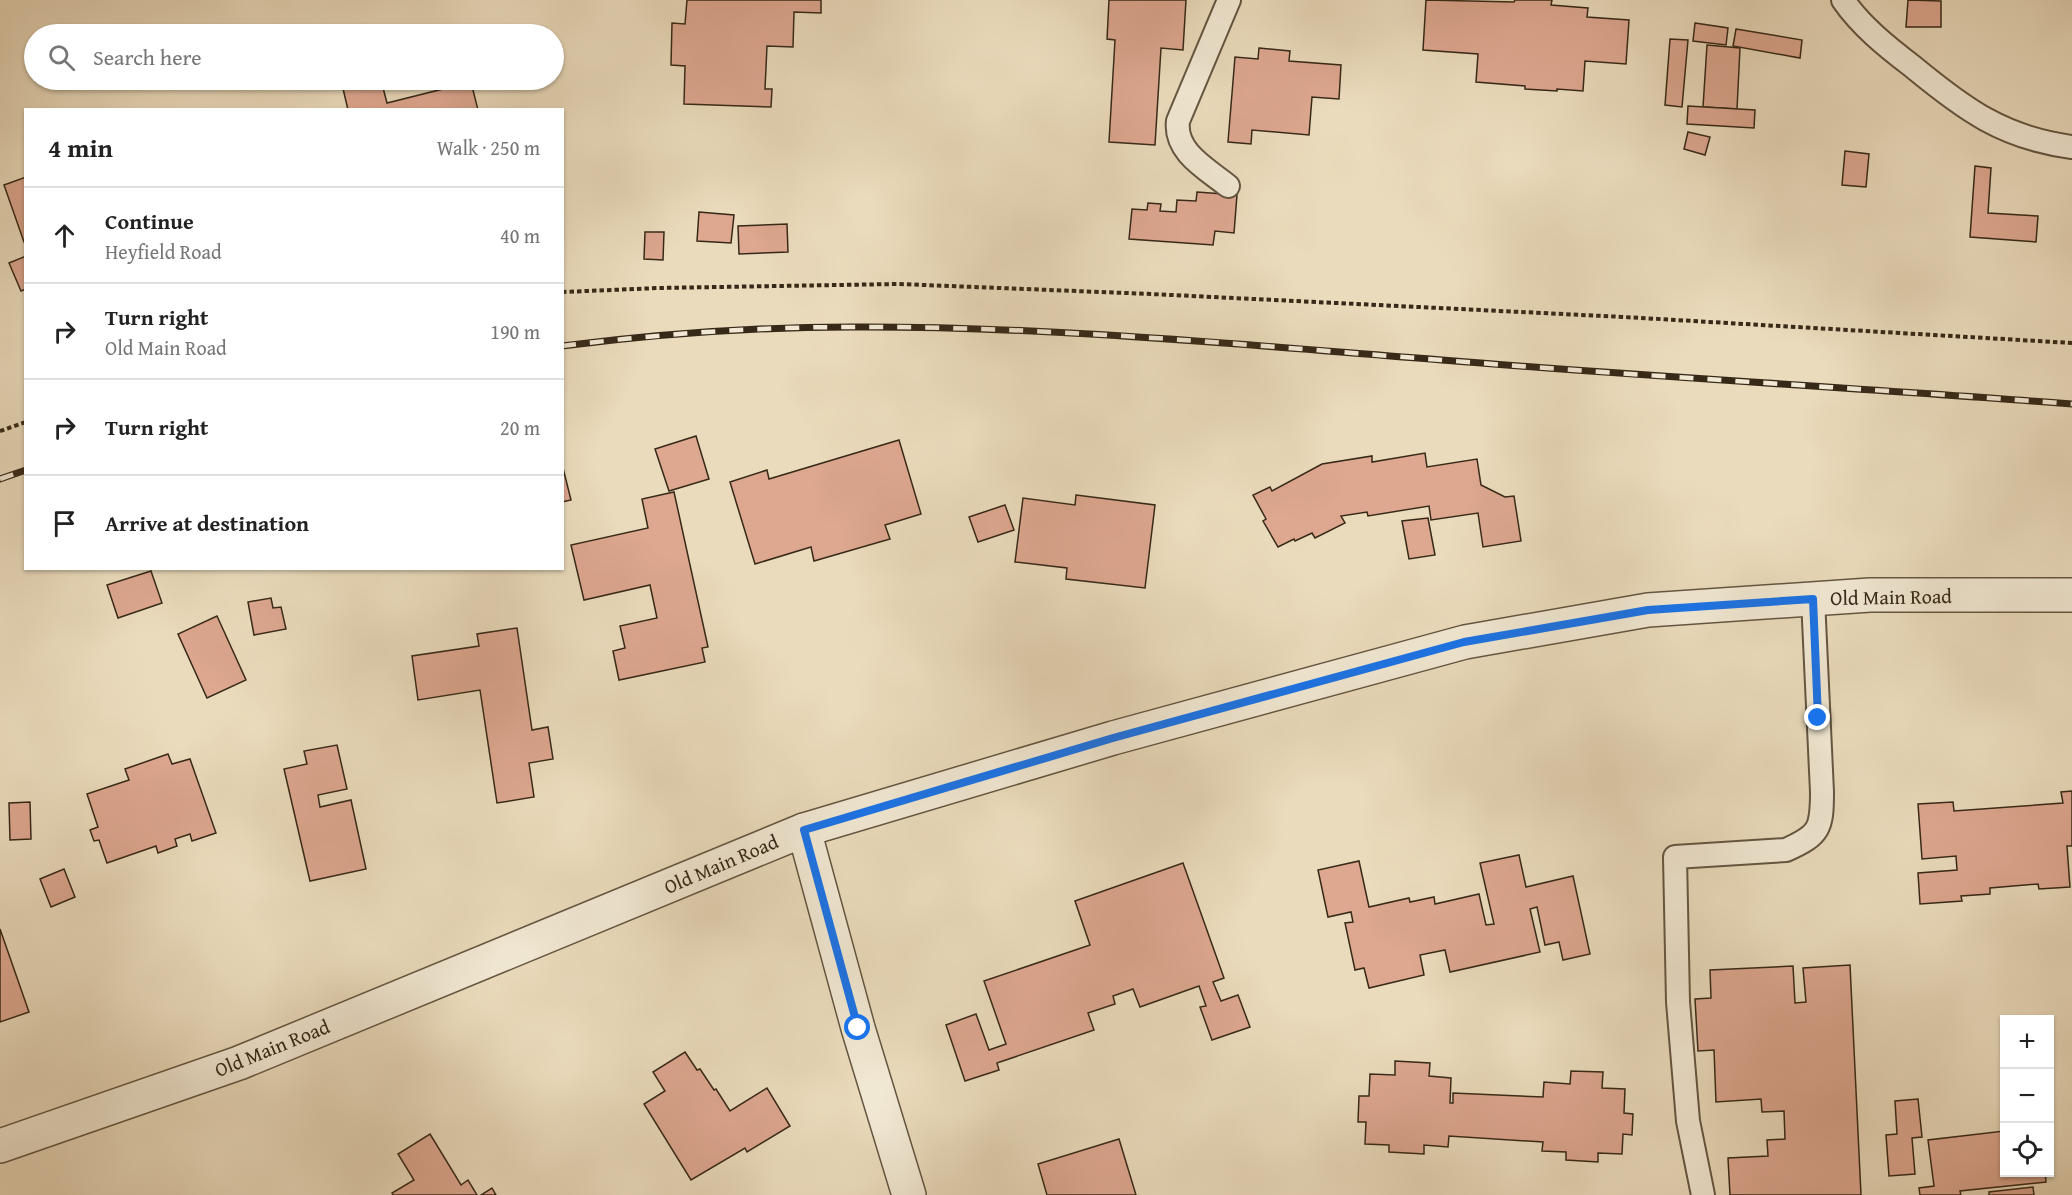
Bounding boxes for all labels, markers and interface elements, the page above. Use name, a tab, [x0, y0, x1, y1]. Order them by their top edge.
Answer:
search box	[24, 24, 564, 90]
icon: search	[45, 41, 78, 74]
text: Search here	[93, 41, 202, 73]
text: 4 min	[48, 128, 113, 167]
text: Walk · 250 m	[437, 133, 540, 162]
text: Continue	[105, 205, 194, 237]
icon: ahead	[48, 219, 81, 252]
text: 40 m	[500, 221, 540, 250]
text: Heyfield Road	[105, 237, 222, 266]
text: Turn right	[105, 301, 208, 333]
icon: right	[48, 315, 81, 348]
text: 190 m	[490, 317, 540, 346]
text: Old Main Road	[105, 333, 227, 362]
icon: right	[48, 411, 81, 444]
text: Turn right	[105, 411, 208, 443]
text: 20 m	[500, 413, 540, 442]
icon: arrive	[48, 507, 81, 540]
text: Arrive at destination	[105, 507, 309, 539]
street label: Old Main Road	[1830, 581, 1952, 612]
route end	[1804, 704, 1830, 730]
street label: Old Main Road	[659, 826, 783, 901]
street label: Old Main Road	[210, 1011, 334, 1084]
route start	[844, 1014, 870, 1040]
map controls	[2000, 1015, 2054, 1177]
button: +	[2000, 1015, 2054, 1069]
button: −	[2000, 1069, 2054, 1123]
button: locate	[2000, 1123, 2054, 1177]

